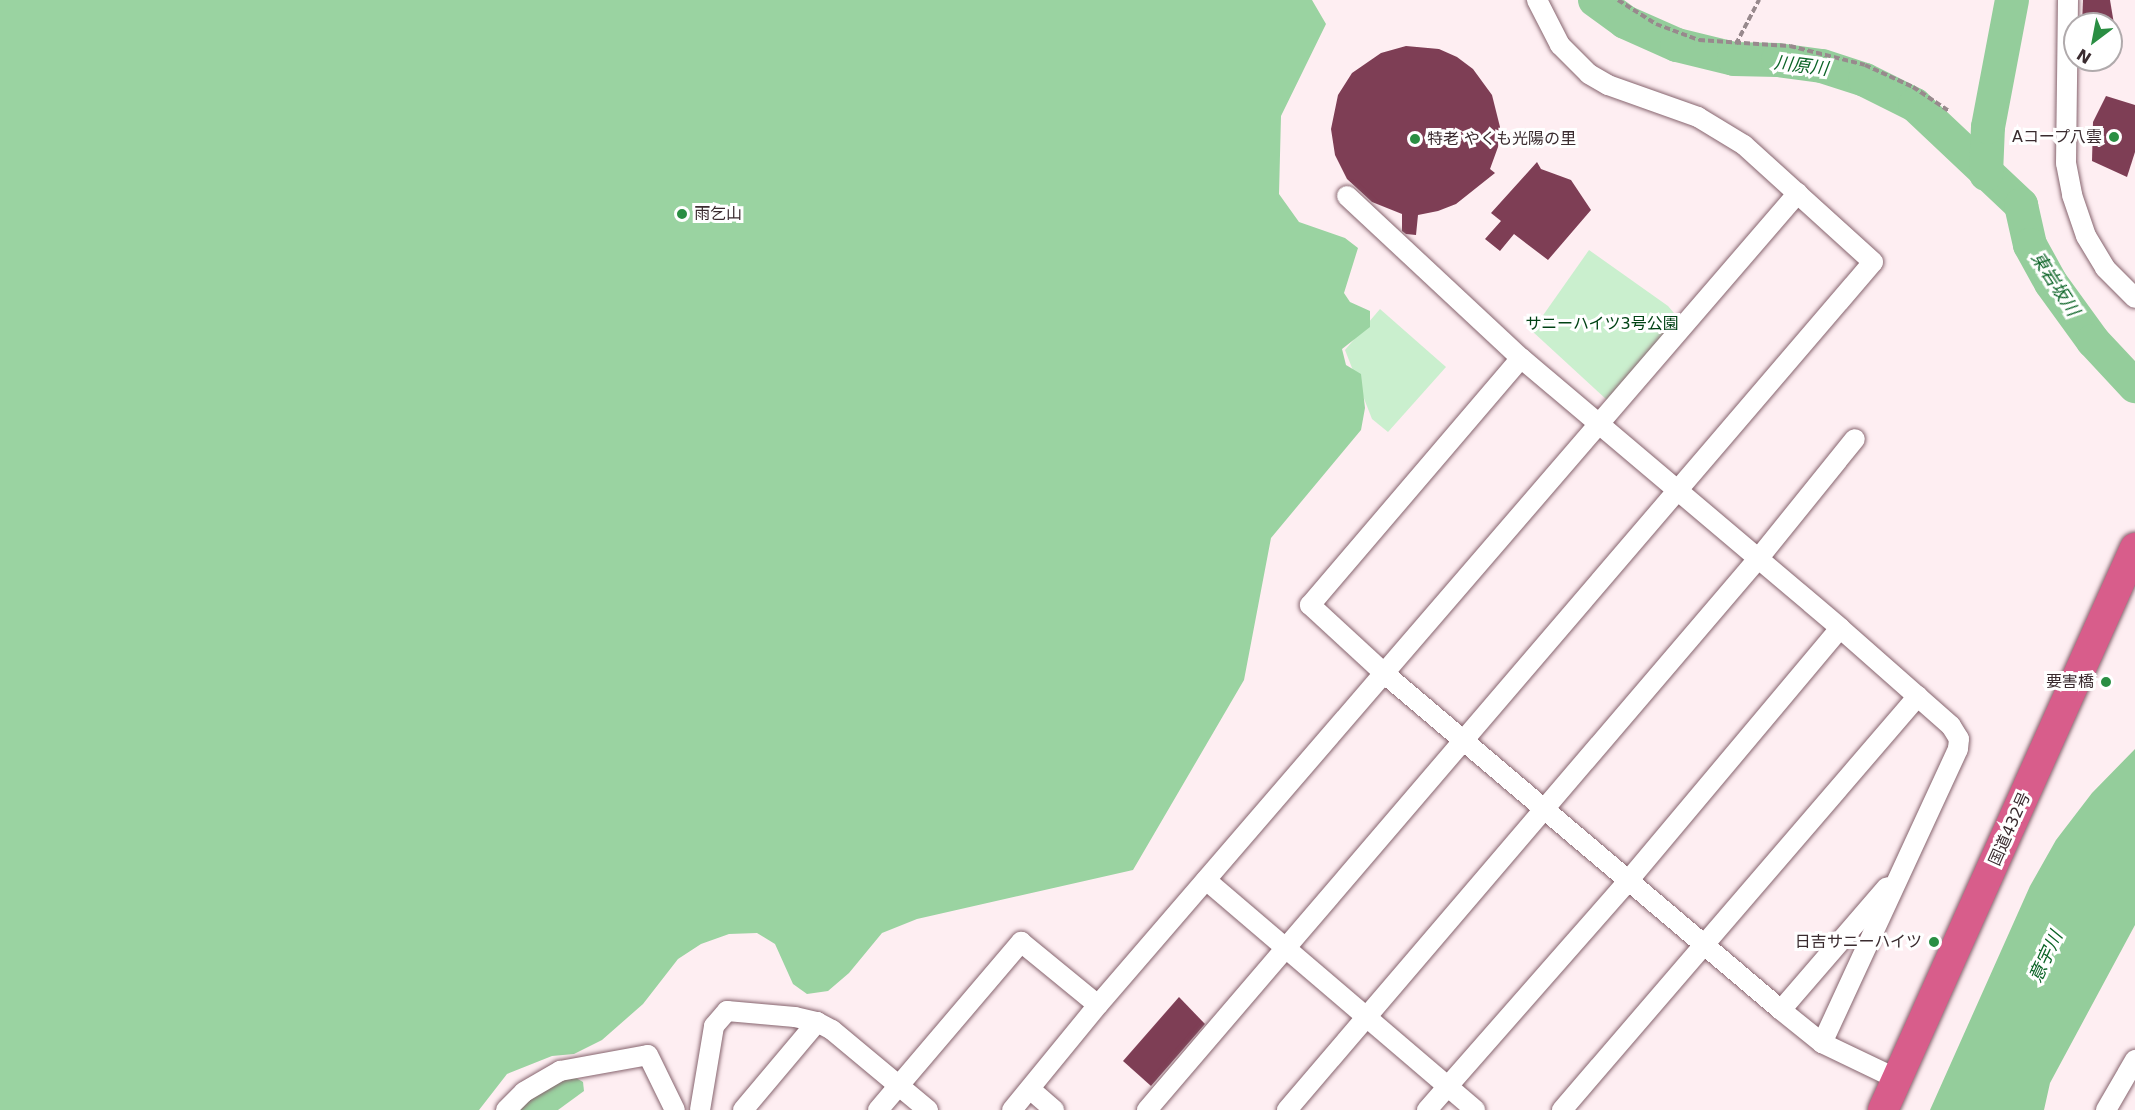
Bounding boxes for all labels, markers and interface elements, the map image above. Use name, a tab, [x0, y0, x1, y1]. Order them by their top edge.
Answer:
north arrow	[2063, 12, 2123, 72]
text: N	[2074, 44, 2095, 68]
water label: 川原川	[1773, 52, 1829, 80]
place label: Aコープ八雲	[2011, 127, 2102, 147]
place label: 特老 やくも光陽の里	[1427, 129, 1576, 149]
marker: Aコープ八雲	[2107, 130, 2121, 144]
marker: 特老 やくも光陽の里	[1408, 132, 1422, 146]
place label: 雨乞山	[694, 204, 742, 224]
marker: 雨乞山	[675, 207, 689, 221]
water label: 東岩坂川	[2026, 248, 2084, 320]
park label: サニーハイツ3号公園	[1525, 314, 1679, 334]
place label: 要害橋	[2046, 672, 2094, 692]
marker: 要害橋	[2099, 675, 2113, 689]
street label: 国道432号	[1985, 789, 2035, 869]
water label: 意宇川	[2025, 928, 2067, 986]
place label: 日吉サニーハイツ	[1794, 932, 1922, 952]
marker: 日吉サニーハイツ	[1927, 935, 1941, 949]

